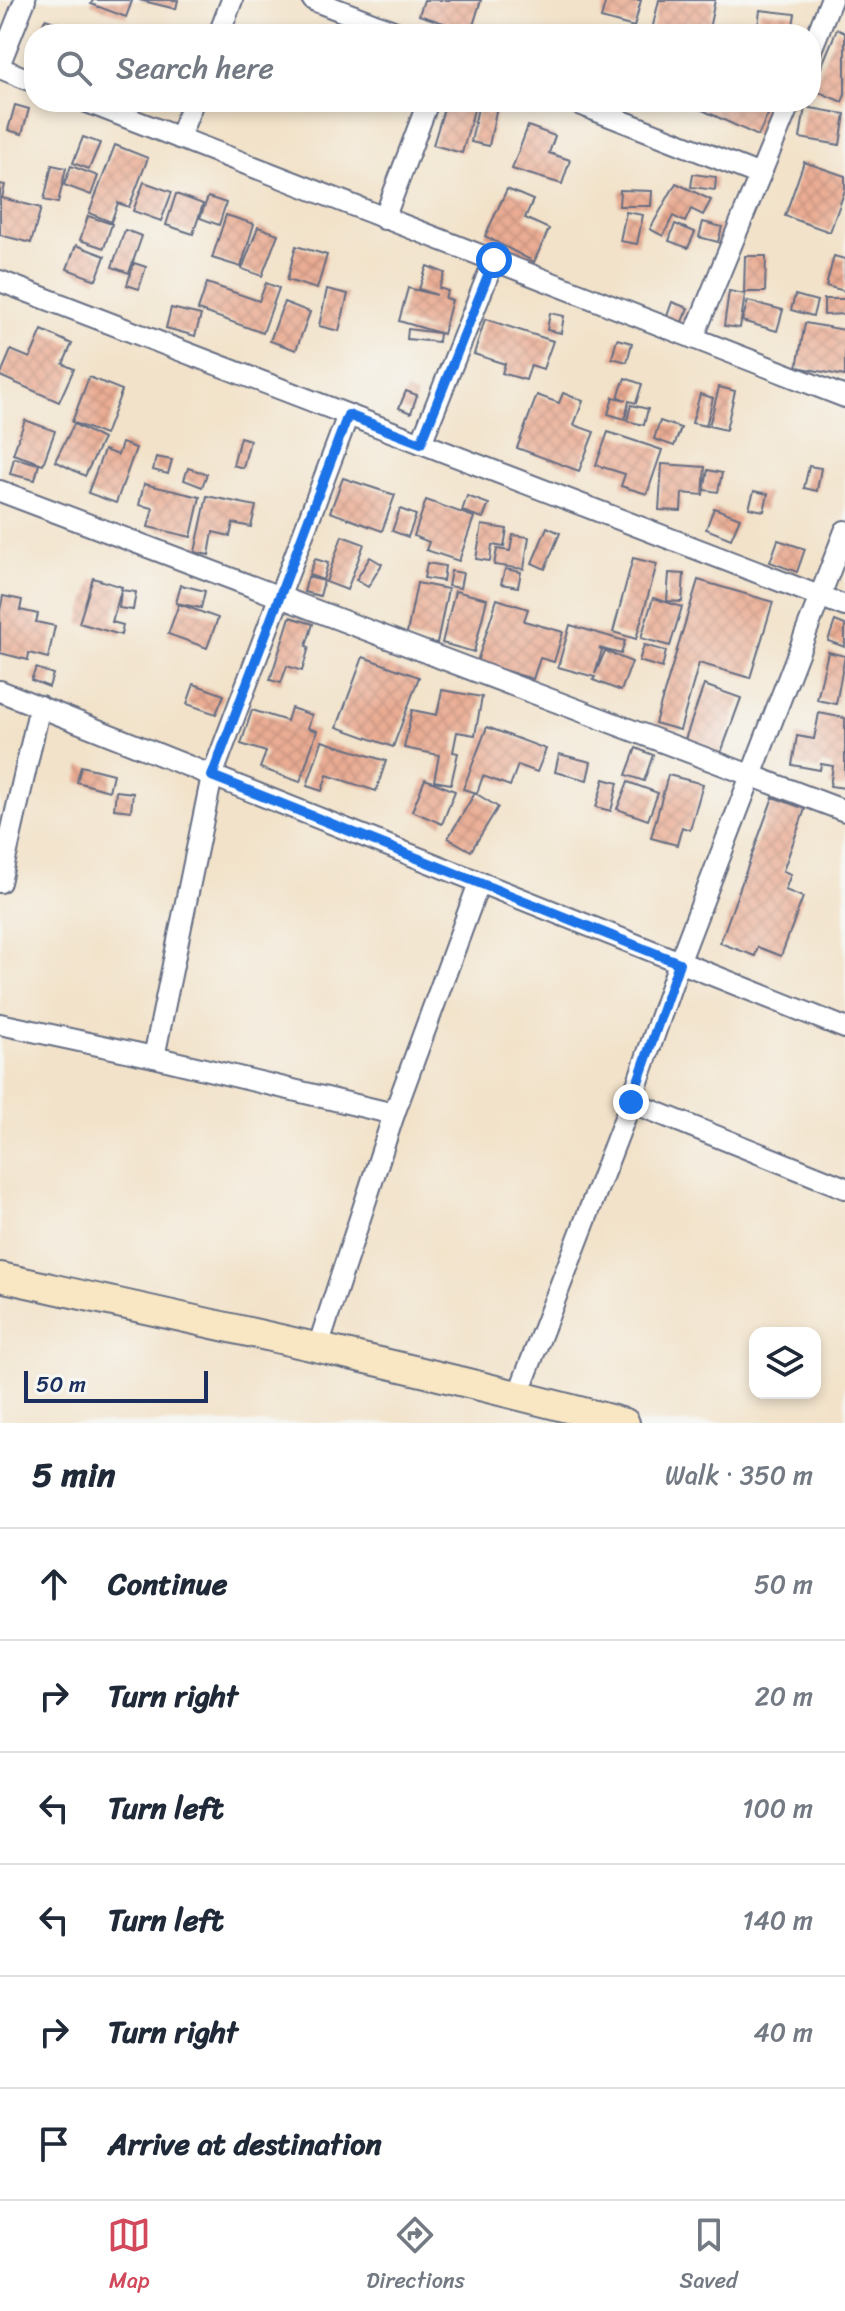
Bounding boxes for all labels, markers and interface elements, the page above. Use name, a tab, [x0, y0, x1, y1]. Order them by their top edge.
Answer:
search box	[24, 24, 821, 112]
text: Search here	[116, 41, 274, 95]
icon: search	[52, 46, 96, 90]
route start	[476, 242, 512, 278]
route end	[613, 1084, 649, 1120]
map controls	[749, 1327, 821, 1399]
button: layers	[749, 1327, 821, 1399]
text: 50 m	[36, 1365, 86, 1404]
scale bar	[24, 1367, 208, 1403]
text: 5 min	[32, 1445, 115, 1505]
text: Walk · 350 m	[665, 1452, 813, 1498]
text: Continue	[108, 1557, 227, 1611]
text: 50 m	[754, 1561, 813, 1607]
icon: ahead	[32, 1562, 76, 1606]
text: Turn right	[108, 1669, 238, 1723]
text: 20 m	[755, 1673, 813, 1719]
icon: right	[32, 1674, 76, 1718]
text: Turn left	[108, 1781, 224, 1835]
text: 100 m	[742, 1785, 813, 1831]
icon: left	[32, 1786, 76, 1830]
text: Turn left	[108, 1893, 224, 1947]
text: 140 m	[742, 1897, 813, 1943]
icon: left	[32, 1898, 76, 1942]
text: Turn right	[108, 2005, 238, 2059]
text: 40 m	[754, 2009, 813, 2055]
icon: right	[32, 2010, 76, 2054]
text: Arrive at destination	[108, 2117, 382, 2171]
icon: arrive	[32, 2122, 76, 2166]
tab: Map	[107, 2213, 151, 2300]
tab: Directions	[366, 2213, 465, 2300]
tab: Saved	[680, 2213, 738, 2300]

